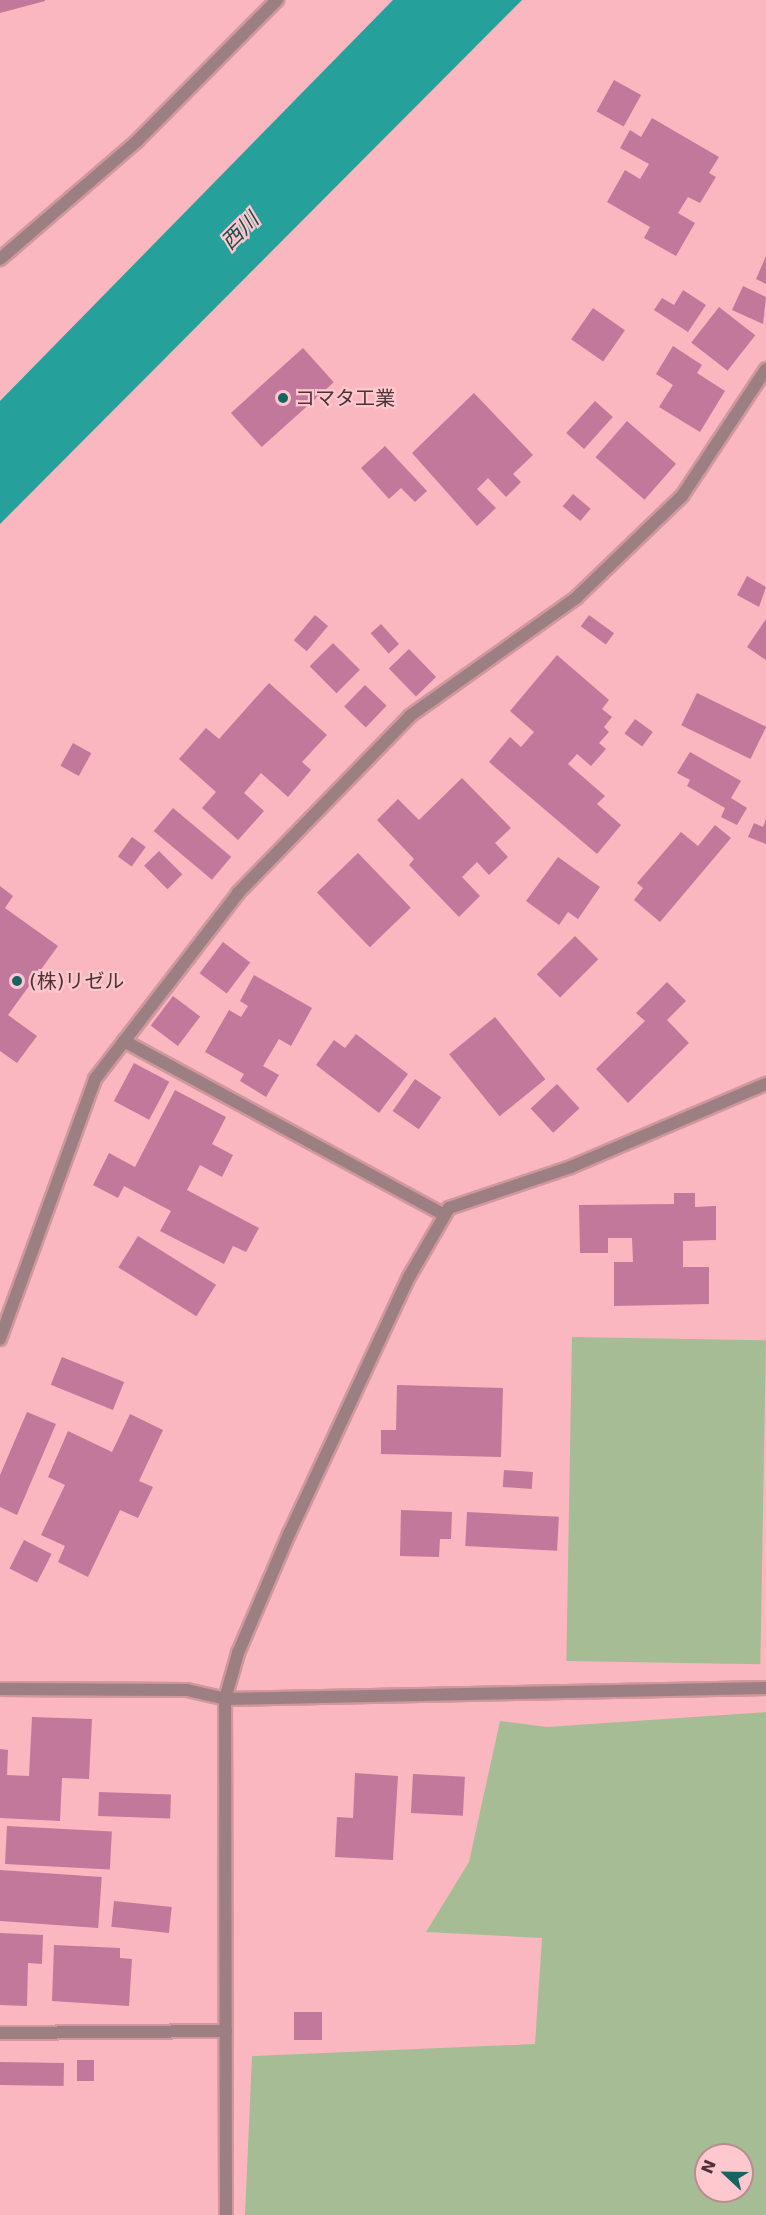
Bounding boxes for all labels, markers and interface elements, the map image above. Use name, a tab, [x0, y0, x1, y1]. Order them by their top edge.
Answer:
water label: 西川	[216, 207, 264, 255]
place label: コマタ工業	[295, 386, 395, 410]
marker: コマタ工業	[276, 391, 290, 405]
place label: (株)リゼル	[29, 969, 125, 993]
marker: (株)リゼル	[10, 974, 24, 988]
north arrow	[694, 2143, 754, 2203]
text: N	[697, 2157, 720, 2177]

